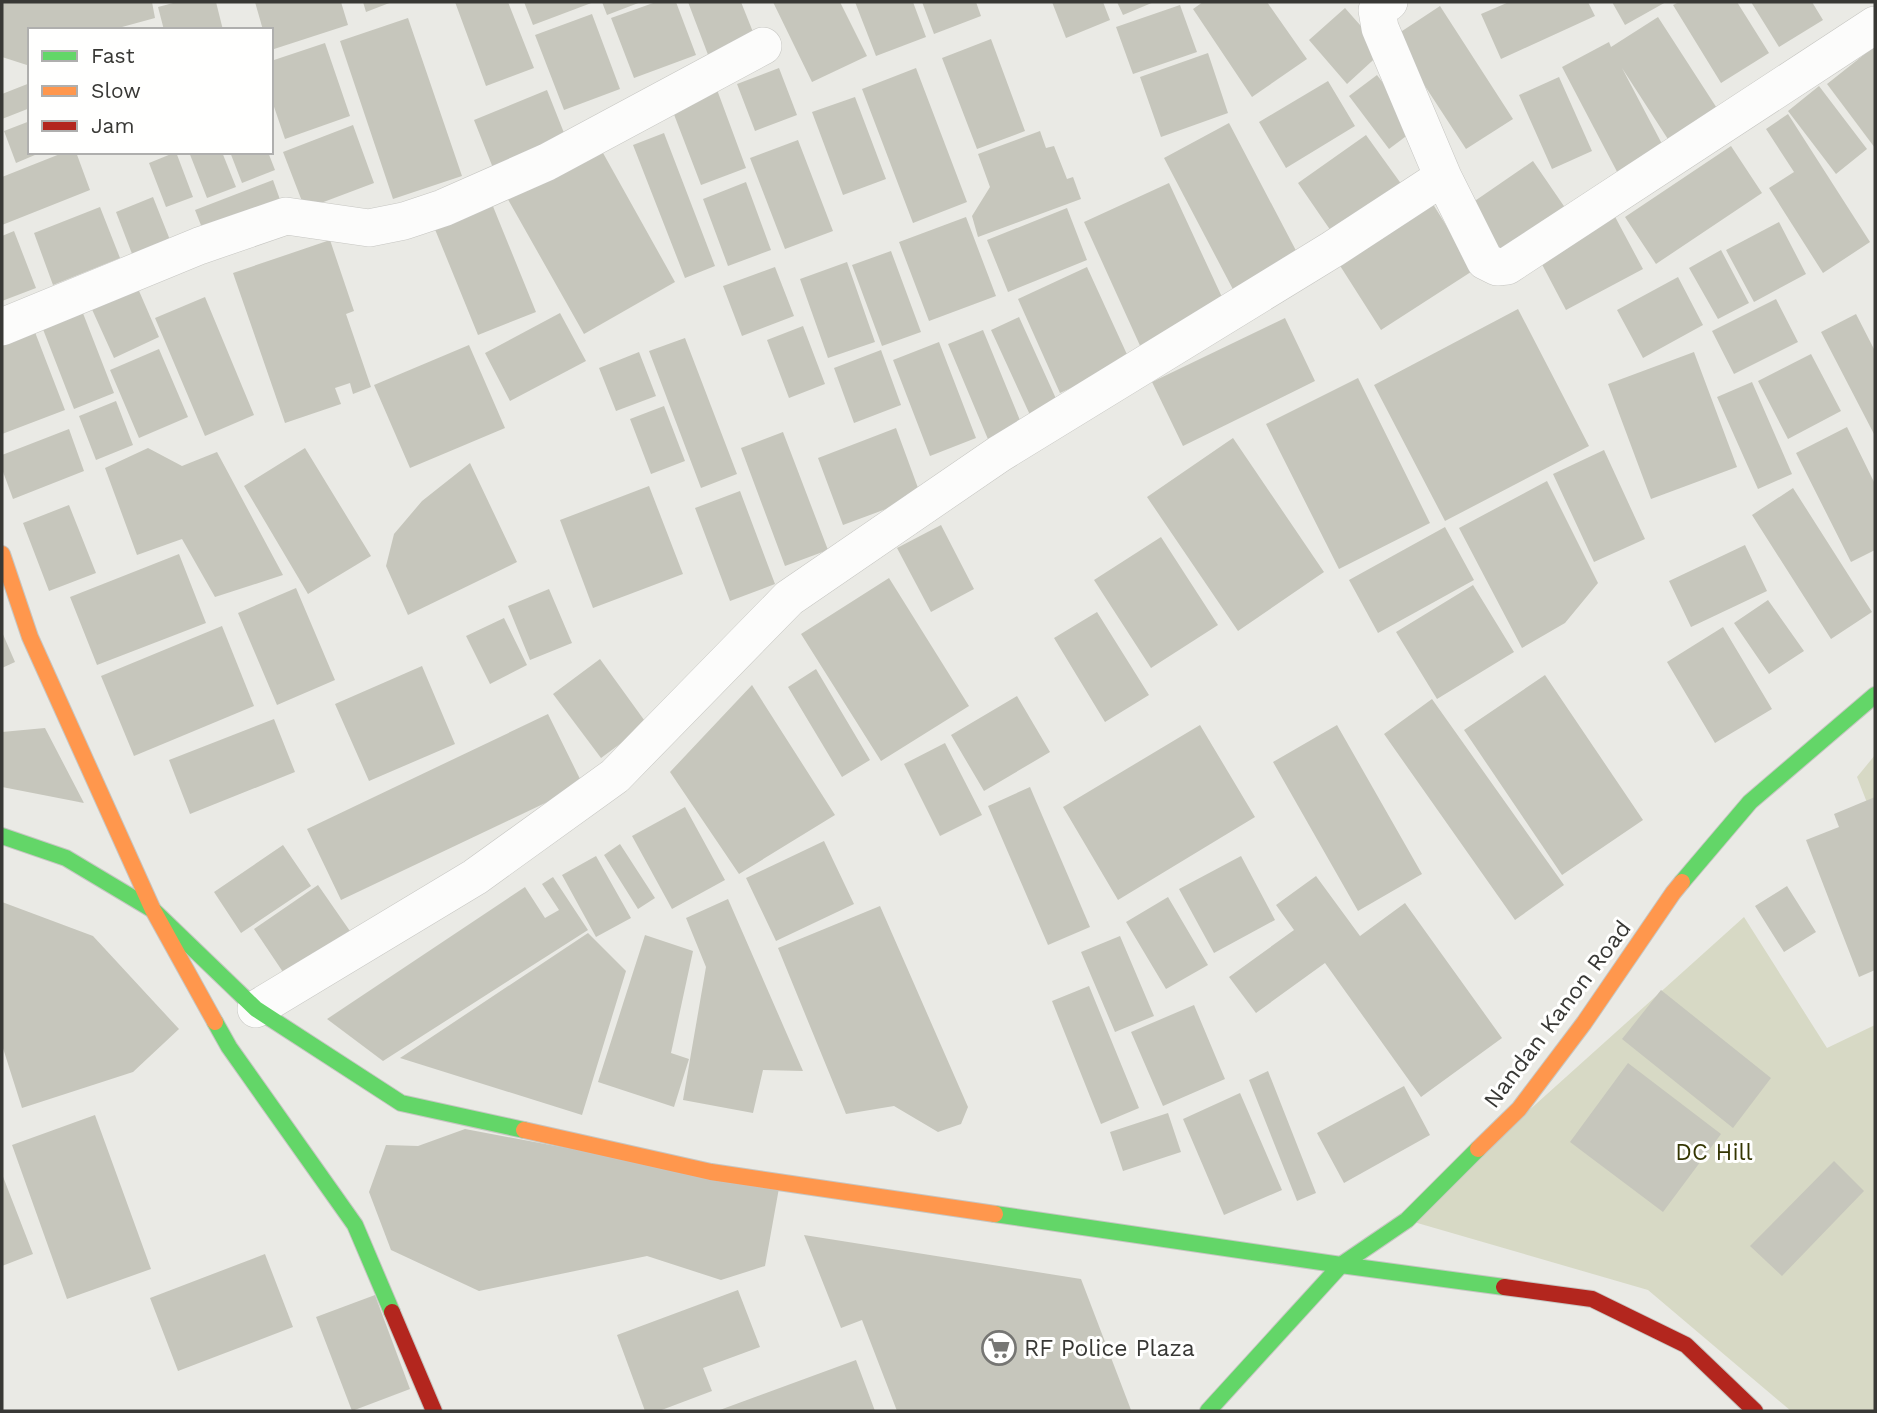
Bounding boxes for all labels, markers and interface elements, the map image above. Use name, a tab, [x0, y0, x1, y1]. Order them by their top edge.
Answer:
legend	[28, 28, 273, 154]
text: Fast	[91, 43, 135, 68]
text: Slow	[91, 78, 141, 103]
text: Jam	[91, 113, 134, 138]
street label: Nandan Kanon Road	[1478, 915, 1637, 1113]
park label: DC Hill	[1675, 1139, 1753, 1166]
supermarket icon: RF Police Plaza	[980, 1329, 1018, 1367]
place label: RF Police Plaza	[1024, 1335, 1195, 1362]

